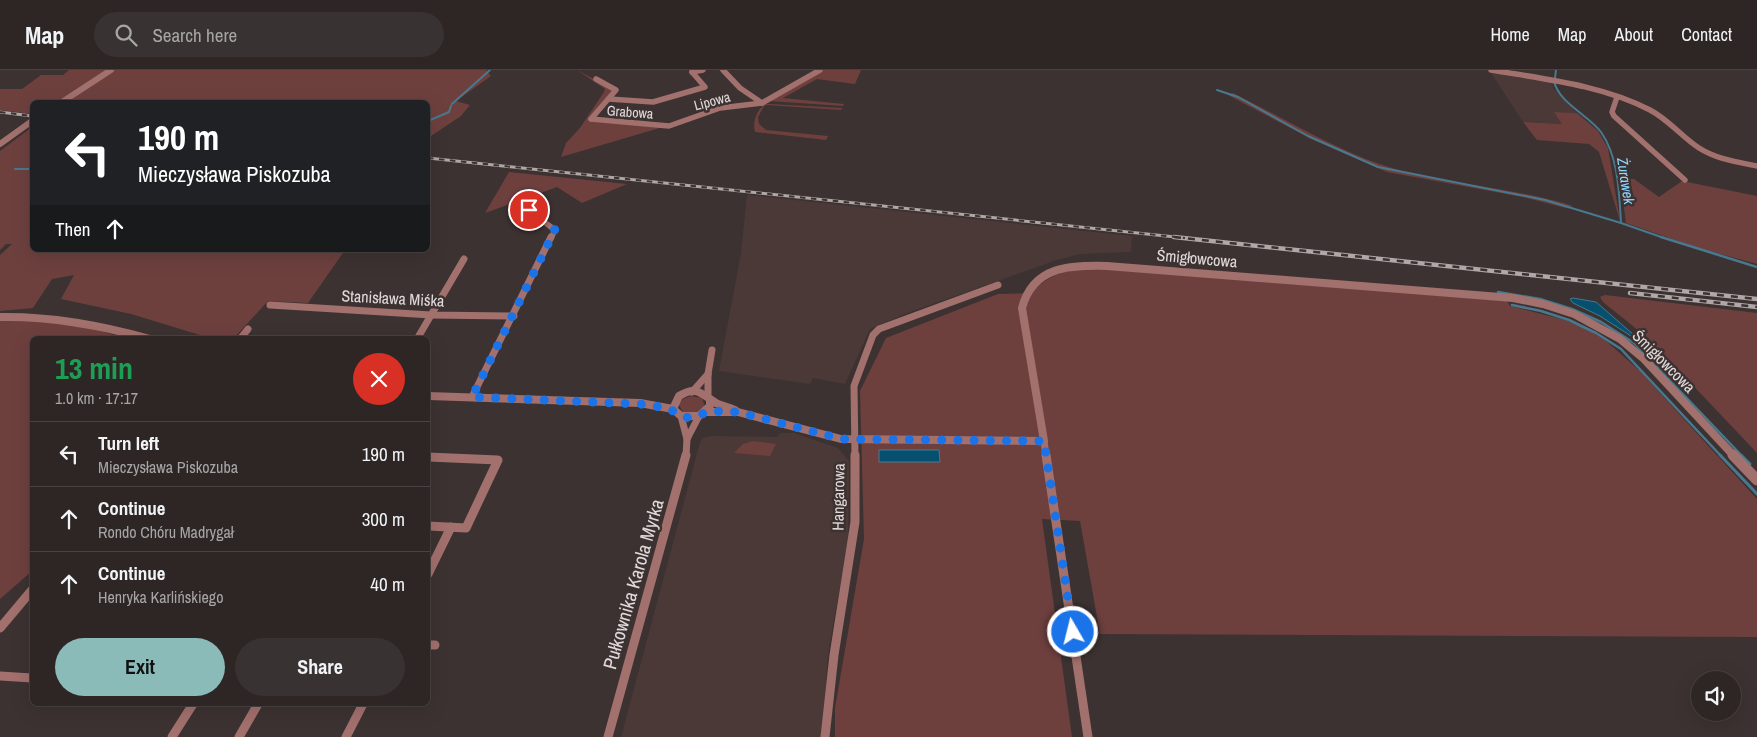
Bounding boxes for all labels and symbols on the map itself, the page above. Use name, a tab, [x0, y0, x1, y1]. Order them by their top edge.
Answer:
street label: Lipowa	[692, 87, 733, 114]
street label: Grabowa	[606, 101, 654, 123]
water label: Żurawek	[1612, 155, 1640, 207]
pin	[508, 189, 550, 231]
street label: Śmigłowcowa	[1156, 244, 1239, 273]
street label: Stanisława Miśka	[341, 284, 446, 312]
street label: Śmigłowcowa	[1628, 325, 1701, 398]
street label: Hangarowa	[826, 463, 850, 531]
street label: Pułkownika Karola Myrka	[596, 496, 670, 672]
position arrow	[1046, 605, 1098, 657]

